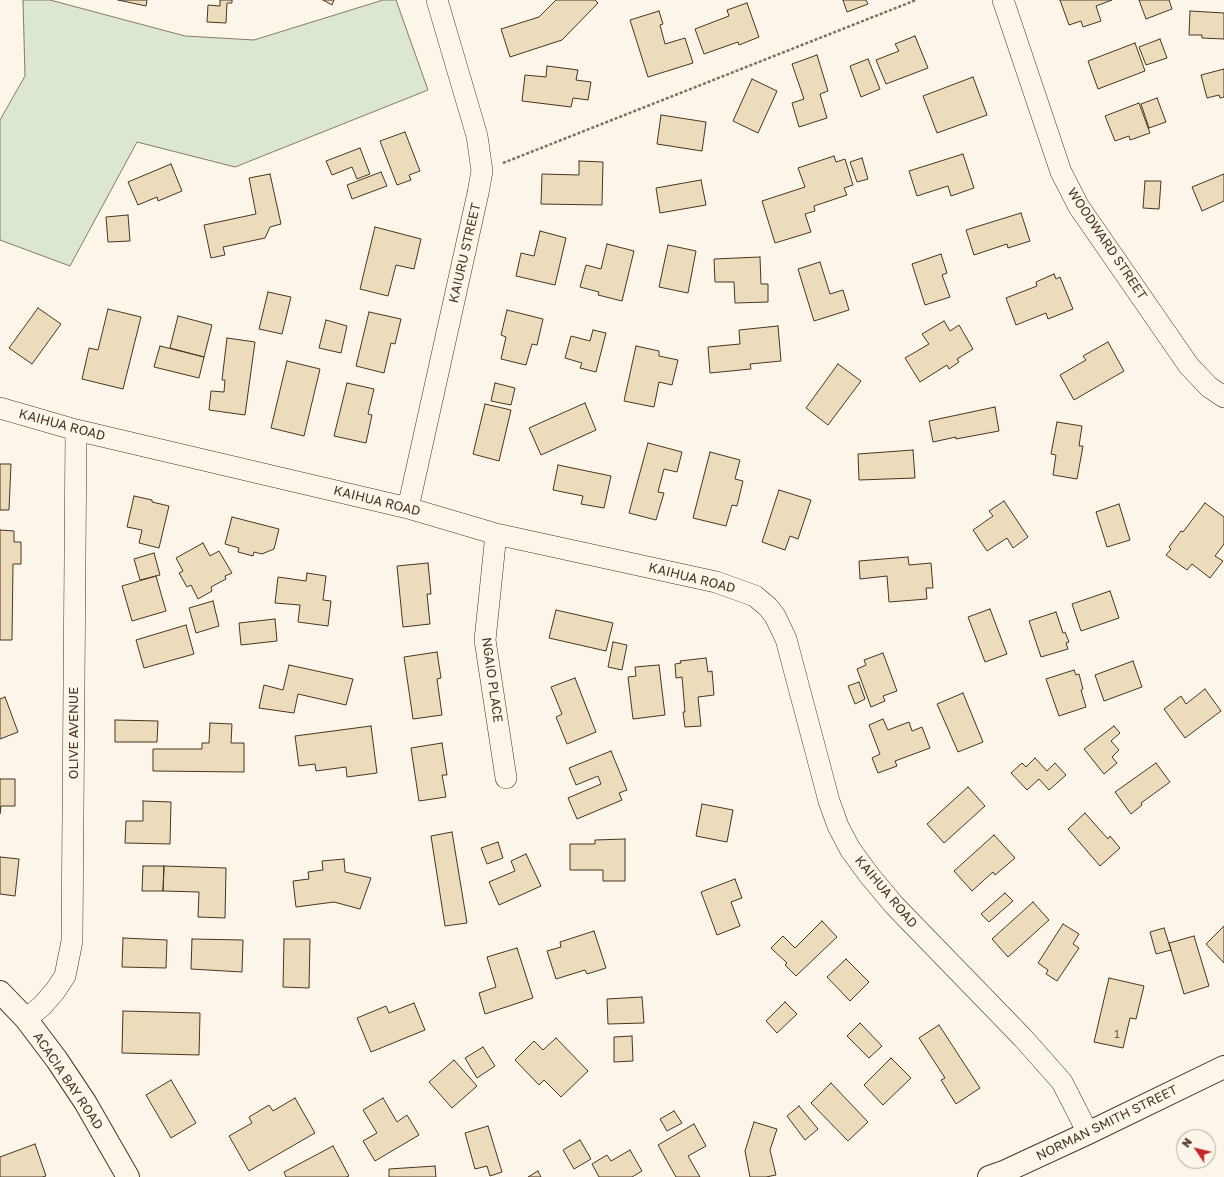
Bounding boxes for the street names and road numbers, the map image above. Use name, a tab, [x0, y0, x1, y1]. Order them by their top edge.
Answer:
street label: WOODWARD STREET	[1064, 185, 1150, 303]
street label: KAIURU STREET	[446, 202, 484, 304]
street label: KAIHUA ROAD	[17, 406, 107, 444]
street label: KAIHUA ROAD	[332, 483, 422, 519]
street label: KAIHUA ROAD	[647, 560, 737, 596]
street label: NGAIO PLACE	[478, 636, 506, 724]
street label: OLIVE AVENUE	[66, 687, 82, 779]
street label: KAIHUA ROAD	[851, 853, 921, 931]
street label: ACACIA BAY ROAD	[30, 1029, 106, 1133]
street label: NORMAN SMITH STREET	[1034, 1082, 1180, 1164]

